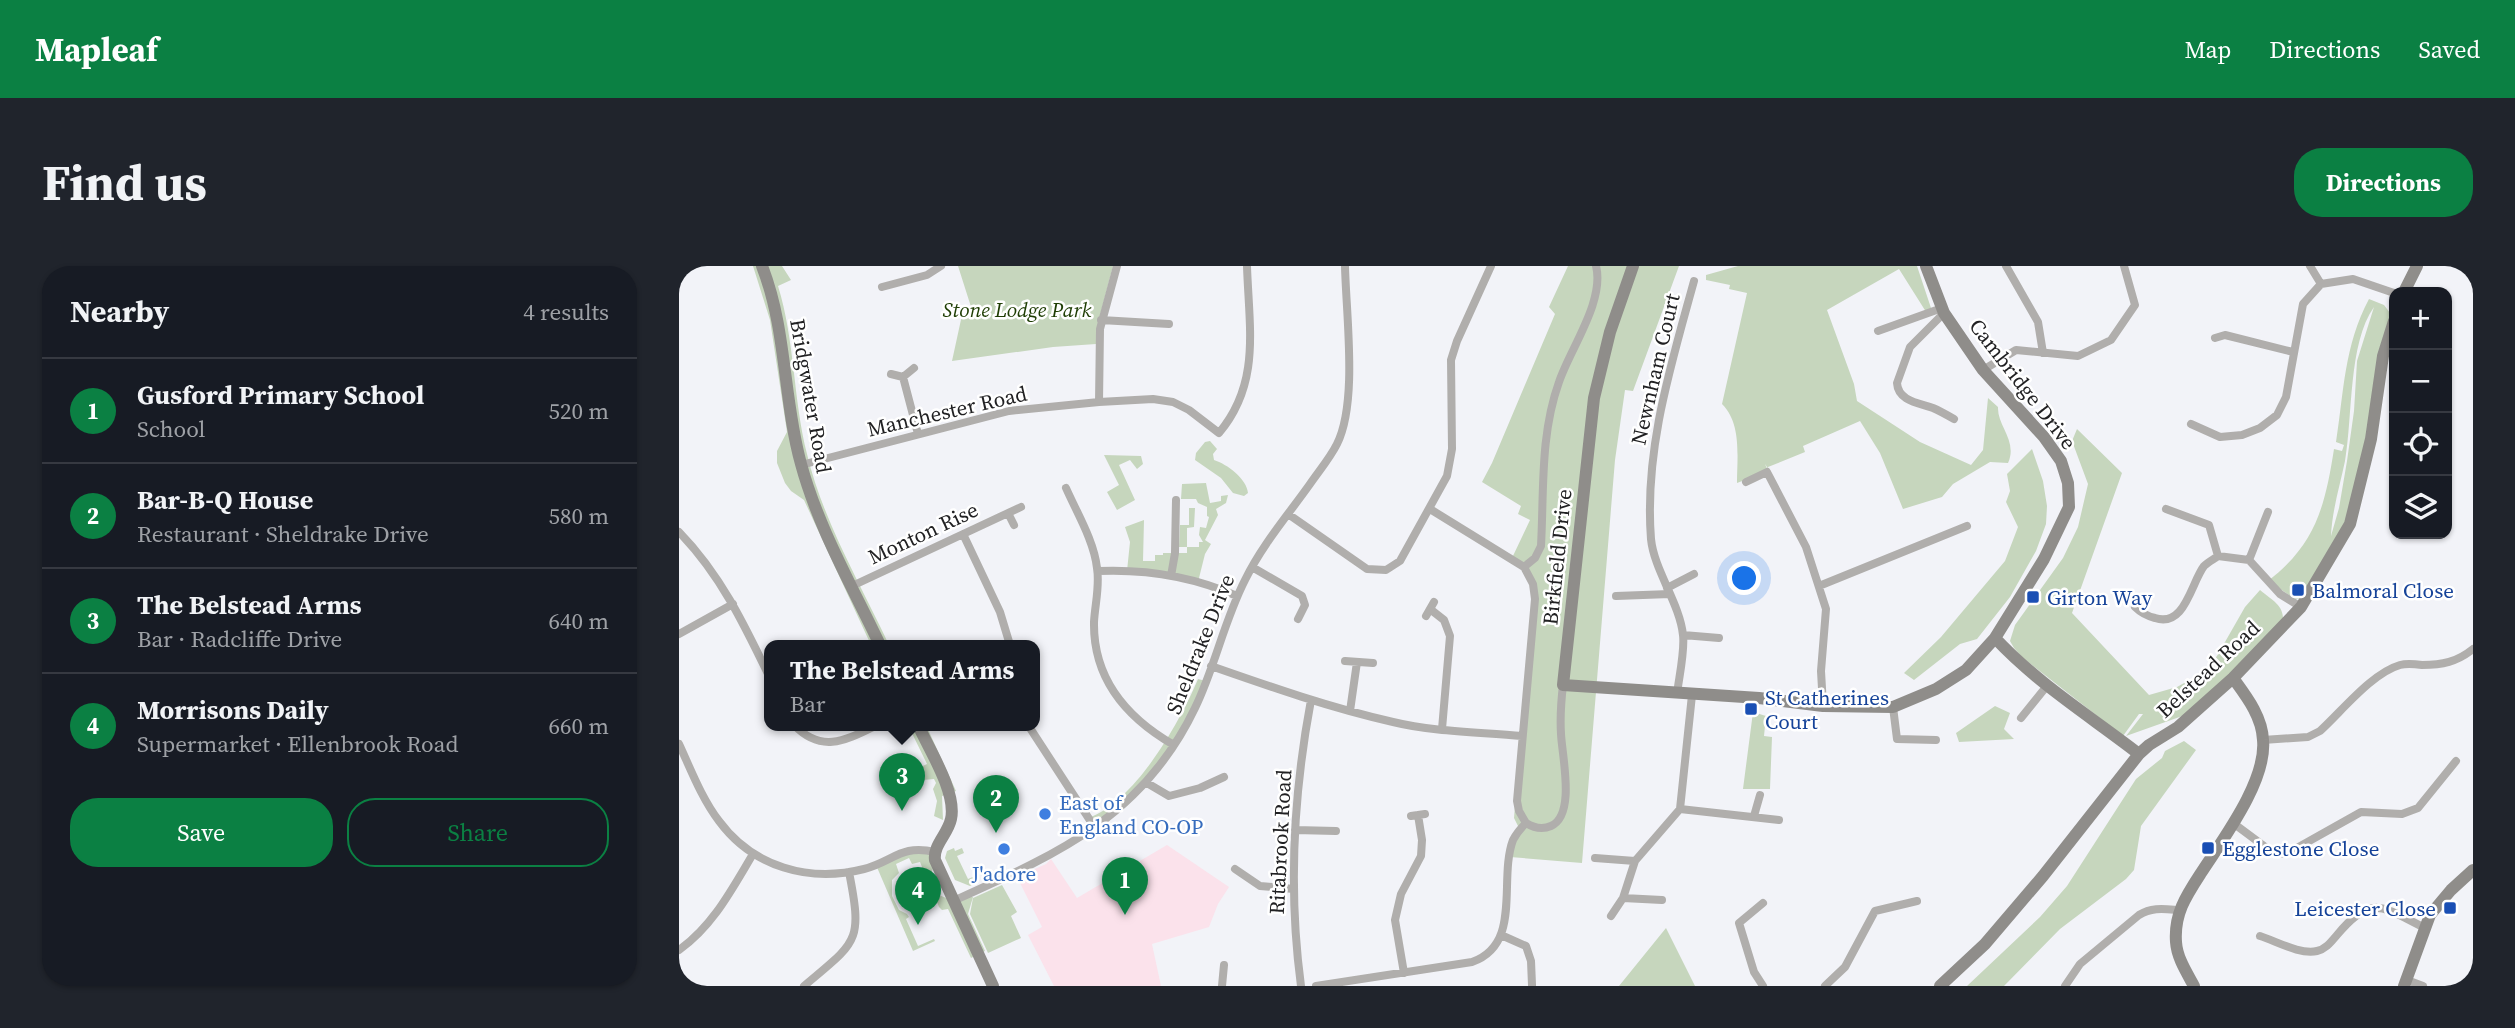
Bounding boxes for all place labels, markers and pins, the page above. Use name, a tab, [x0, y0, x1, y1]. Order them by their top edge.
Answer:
place label: Balmoral Close	[2312, 576, 2454, 605]
marker: Balmoral Close	[2290, 582, 2306, 598]
place label: Girton Way	[2047, 583, 2152, 612]
marker: Girton Way	[2025, 589, 2041, 605]
place label: St Catherines Court	[1765, 683, 1889, 736]
marker: St Catherines Court	[1743, 701, 1759, 717]
pin: 3	[879, 753, 925, 811]
pin: 2	[973, 775, 1019, 833]
place label: East of England CO-OP	[1059, 788, 1203, 841]
marker: East of England CO-OP	[1037, 806, 1053, 822]
place label: Egglestone Close	[2222, 834, 2379, 863]
marker: Egglestone Close	[2200, 840, 2216, 856]
marker: J'adore	[996, 841, 1012, 857]
pin: 1	[1102, 857, 1148, 915]
place label: J'adore	[971, 859, 1036, 888]
pin: 4	[895, 867, 941, 925]
place label: Leicester Close	[2294, 894, 2436, 923]
marker: Leicester Close	[2442, 900, 2458, 916]

